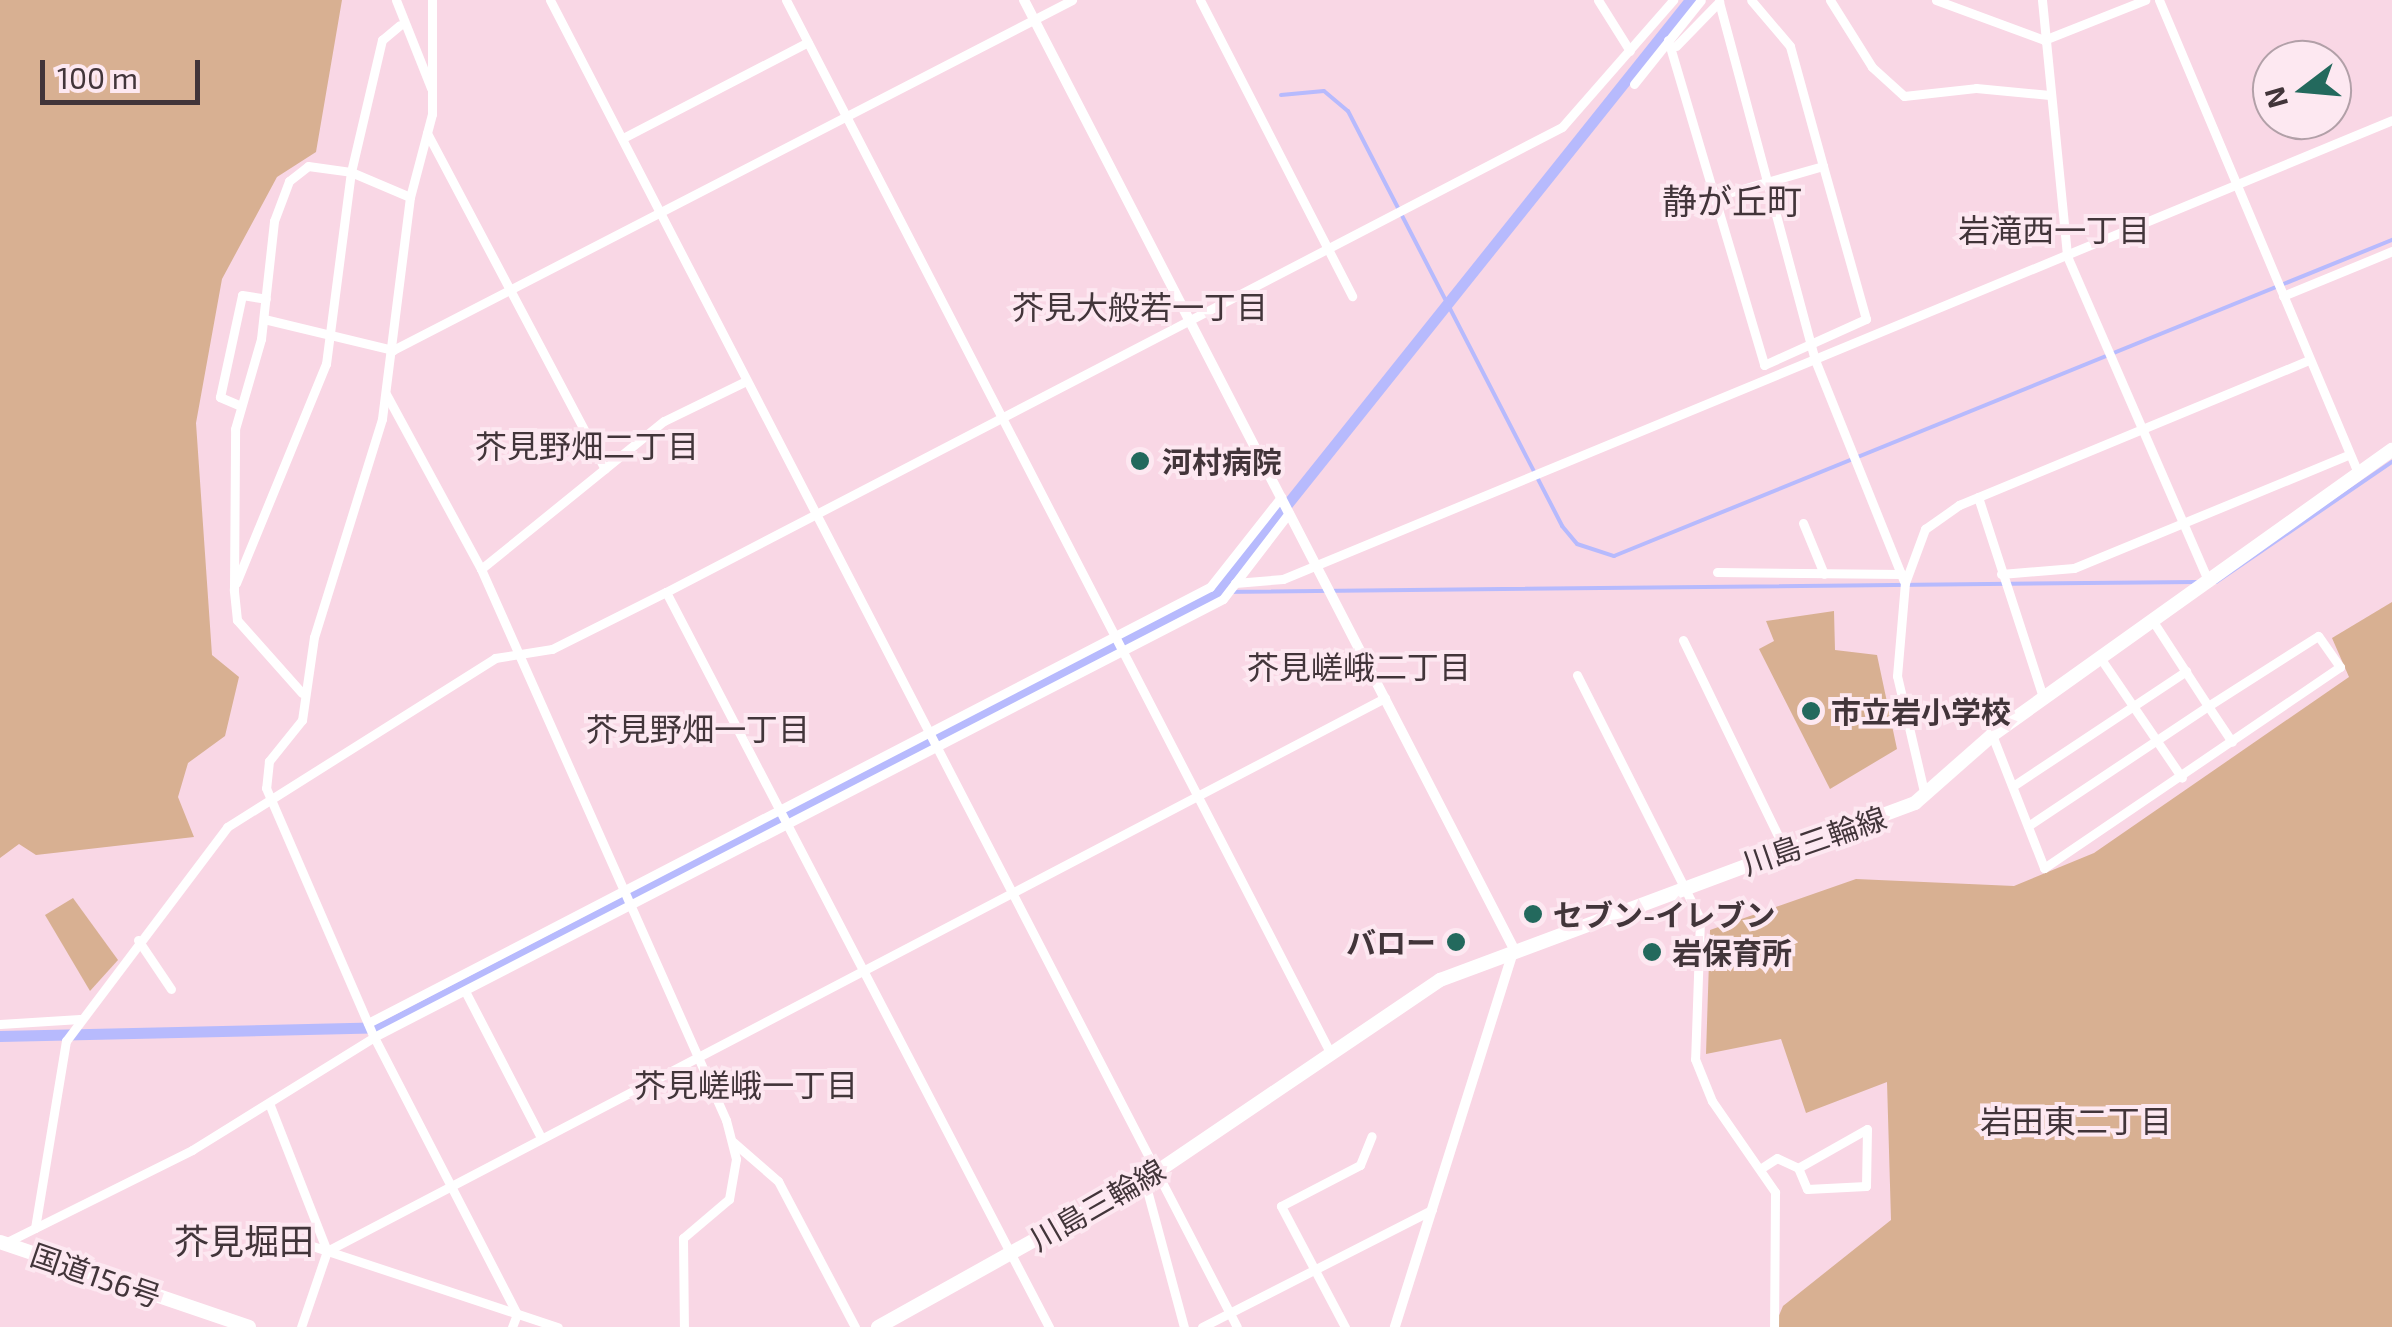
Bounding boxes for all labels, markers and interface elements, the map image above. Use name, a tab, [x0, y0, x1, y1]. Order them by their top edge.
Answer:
scale bar	[45, 40, 205, 102]
north arrow	[2252, 40, 2352, 140]
text: 100 m	[57, 59, 138, 95]
text: N	[2256, 83, 2294, 112]
district label: 静が丘町	[1662, 179, 1802, 221]
district label: 岩滝西一丁目	[1958, 210, 2150, 248]
district label: 芥見大般若一丁目	[1012, 287, 1268, 325]
district label: 芥見野畑二丁目	[475, 426, 699, 464]
place label: 河村病院	[1162, 443, 1282, 479]
marker: 河村病院	[1127, 448, 1153, 474]
district label: 芥見嵯峨二丁目	[1247, 647, 1471, 685]
place label: 市立岩小学校	[1831, 693, 2011, 729]
marker: 市立岩小学校	[1800, 700, 1822, 722]
district label: 芥見野畑一丁目	[586, 709, 810, 747]
street label: 川島三輪線	[1737, 799, 1891, 881]
place label: セブン-イレブン	[1553, 896, 1775, 932]
marker: セブン-イレブン	[1522, 903, 1544, 925]
place label: バロー	[1346, 924, 1436, 960]
marker: バロー	[1445, 931, 1467, 953]
place label: 岩保育所	[1672, 934, 1792, 970]
marker: 岩保育所	[1641, 941, 1663, 963]
district label: 芥見嵯峨一丁目	[634, 1065, 858, 1103]
district label: 岩田東二丁目	[1980, 1101, 2172, 1139]
street label: 川島三輪線	[1023, 1151, 1171, 1257]
district label: 芥見堀田	[174, 1219, 314, 1261]
street label: 国道156号	[26, 1236, 166, 1314]

